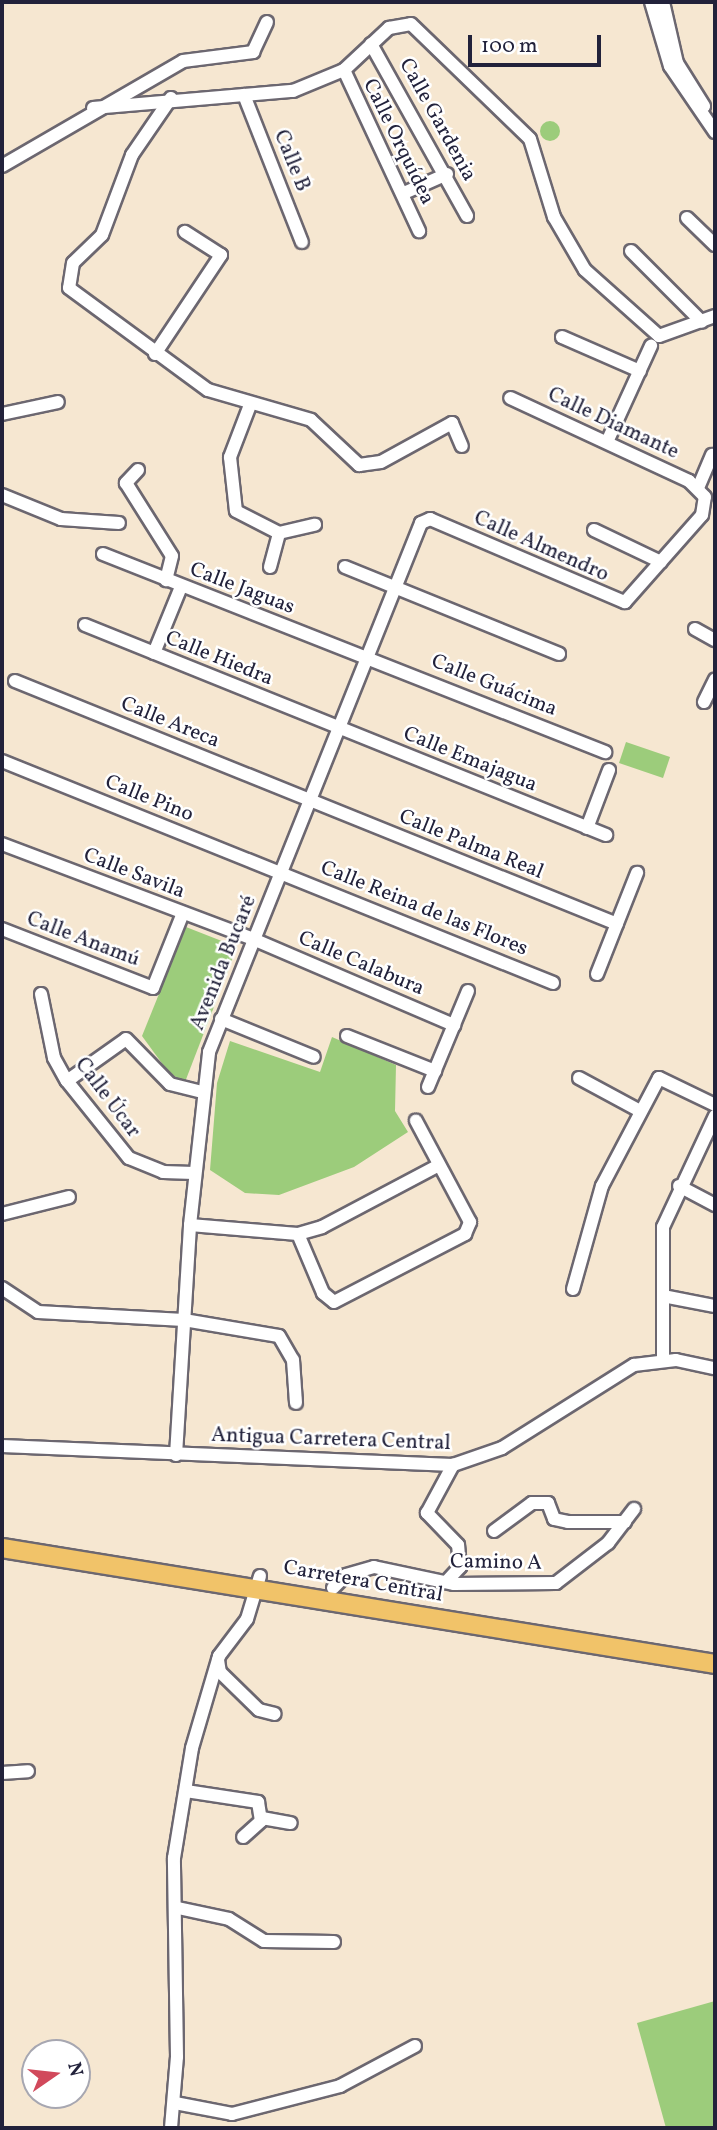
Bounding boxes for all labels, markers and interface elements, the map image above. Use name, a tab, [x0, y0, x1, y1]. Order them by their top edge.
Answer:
scale bar	[472, 21, 605, 65]
text: 100 m	[481, 32, 538, 61]
street label: Calle Gardenia	[393, 54, 481, 186]
street label: Calle Orquídea	[357, 75, 439, 209]
street label: Calle B	[267, 127, 315, 195]
street label: Calle Diamante	[543, 383, 683, 465]
street label: Calle Almendro	[470, 506, 612, 588]
street label: Calle Jaguas	[186, 557, 298, 621]
street label: Calle Hiedra	[161, 626, 277, 692]
street label: Calle Guácima	[427, 649, 561, 723]
street label: Calle Areca	[117, 692, 223, 754]
street label: Calle Emajagua	[399, 722, 541, 798]
street label: Calle Pino	[101, 770, 197, 828]
street label: Calle Palma Real	[395, 805, 547, 885]
street label: Calle Savila	[80, 843, 188, 905]
street label: Calle Reina de las Flores	[317, 856, 531, 962]
street label: Avenida Bucaré	[185, 892, 263, 1034]
street label: Calle Anamú	[23, 907, 143, 973]
street label: Calle Calabura	[294, 926, 428, 1002]
street label: Calle Úcar	[69, 1053, 145, 1143]
street label: Antigua Carretera Central	[211, 1423, 451, 1457]
street label: Camino A	[450, 1550, 542, 1576]
street label: Carretera Central	[281, 1556, 445, 1608]
north arrow	[21, 2039, 91, 2109]
text: N	[60, 2060, 89, 2079]

